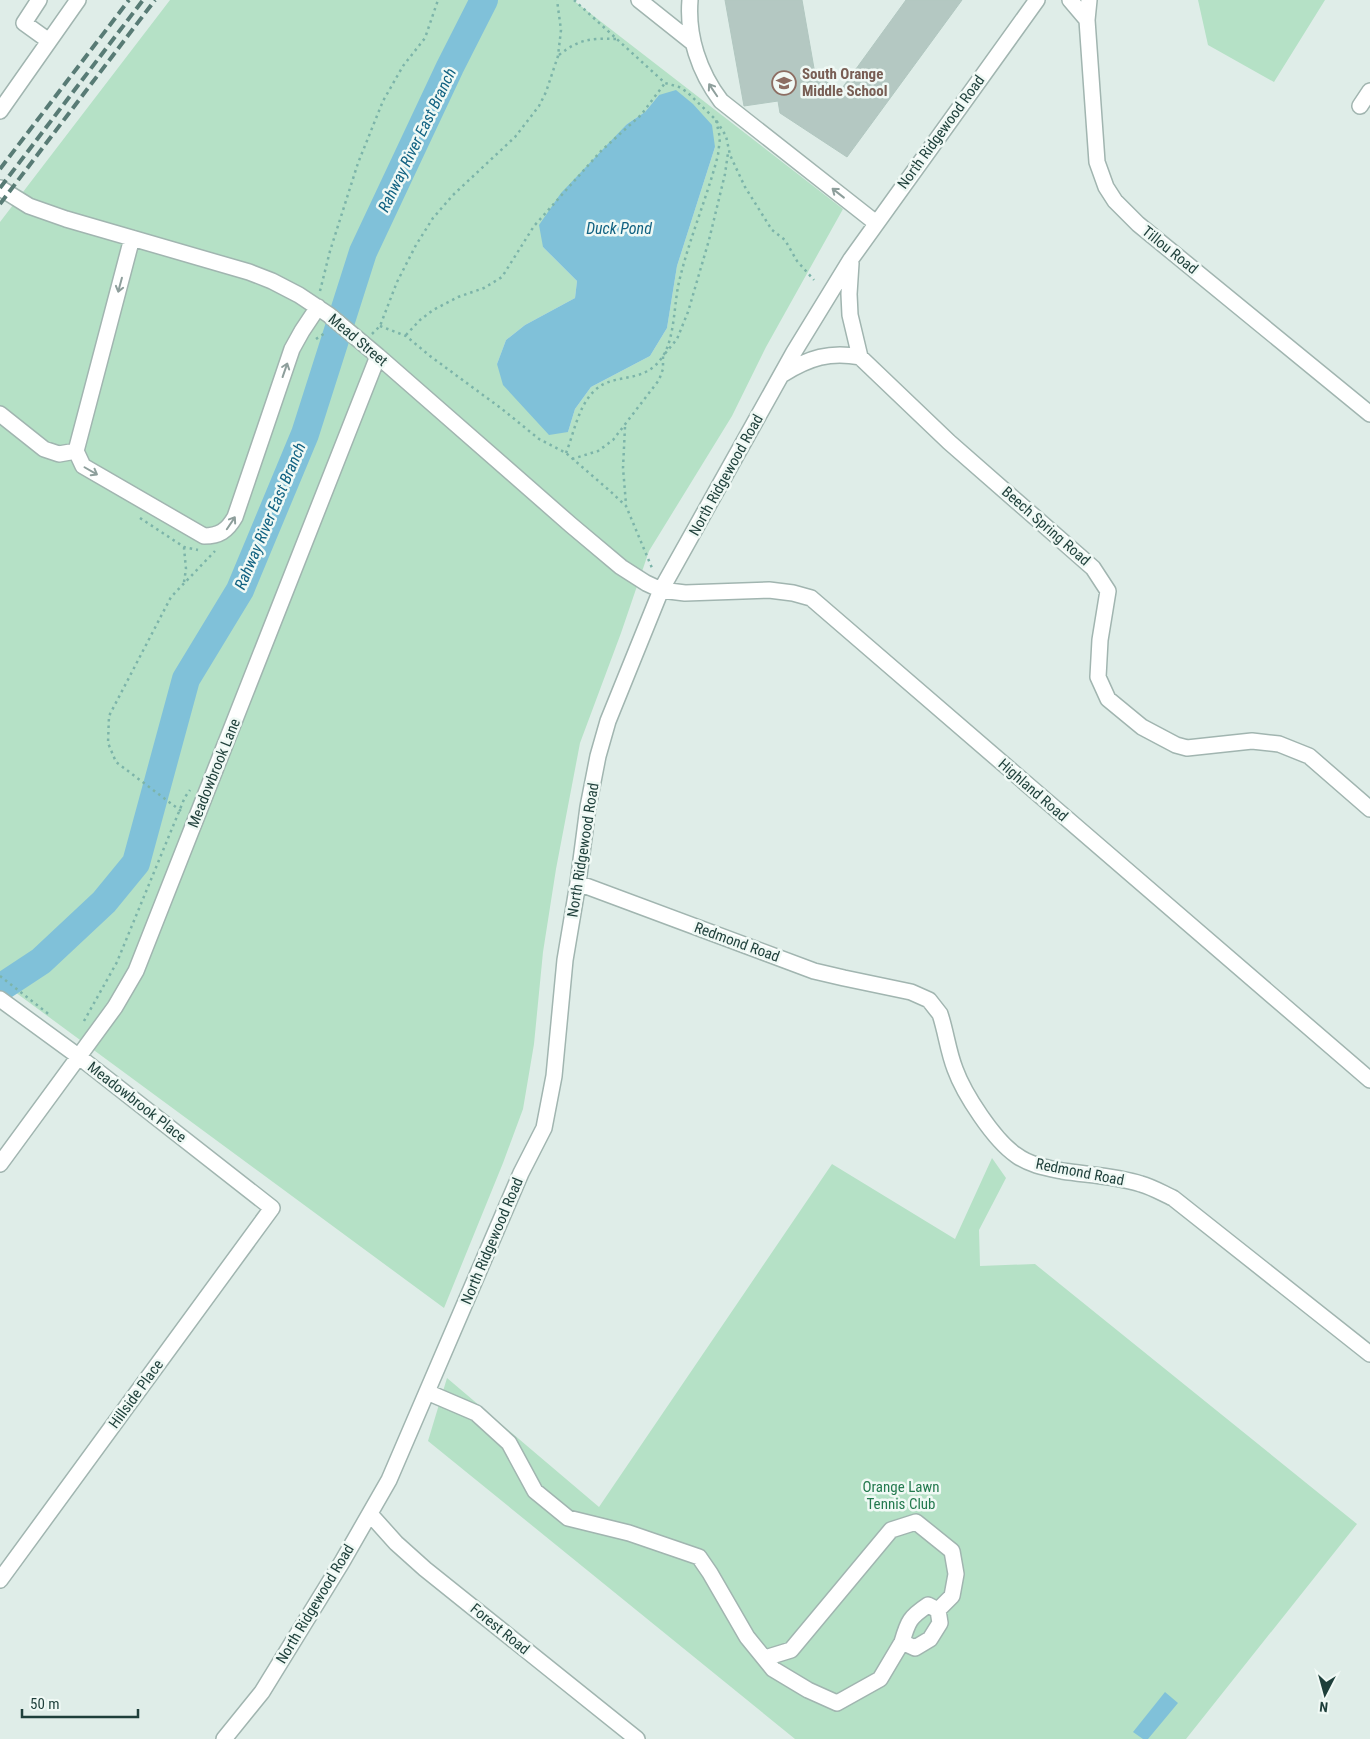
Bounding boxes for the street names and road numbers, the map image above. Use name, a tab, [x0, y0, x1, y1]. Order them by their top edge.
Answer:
street label: North Ridgewood Road	[894, 72, 988, 192]
street label: Tillou Road	[1139, 222, 1201, 278]
street label: Mead Street	[325, 310, 391, 370]
street label: North Ridgewood Road	[685, 411, 767, 539]
street label: Beech Spring Road	[998, 483, 1094, 569]
street label: Meadowbrook Lane	[184, 716, 244, 830]
street label: Highland Road	[995, 755, 1071, 825]
street label: North Ridgewood Road	[563, 781, 603, 919]
street label: Redmond Road	[692, 918, 782, 966]
street label: Meadowbrook Place	[84, 1058, 190, 1146]
street label: Redmond Road	[1034, 1155, 1126, 1189]
street label: North Ridgewood Road	[457, 1175, 527, 1307]
street label: Hillside Place	[105, 1356, 167, 1432]
street label: North Ridgewood Road	[272, 1541, 358, 1667]
street label: Forest Road	[467, 1600, 533, 1658]

